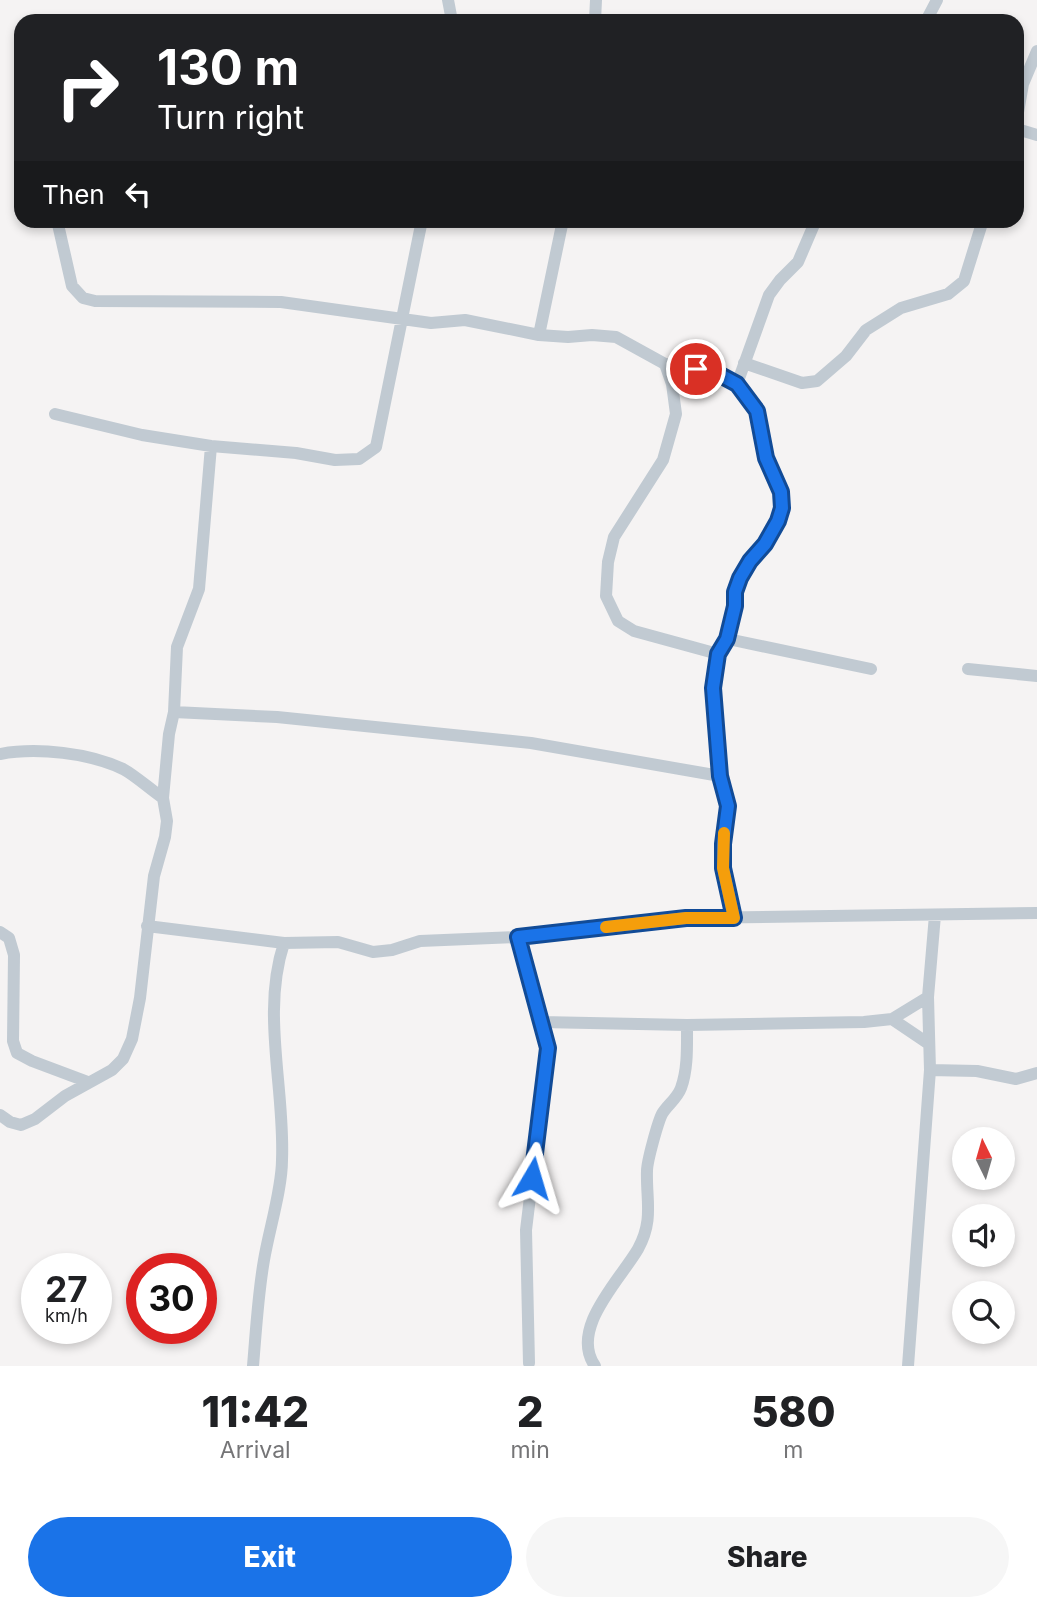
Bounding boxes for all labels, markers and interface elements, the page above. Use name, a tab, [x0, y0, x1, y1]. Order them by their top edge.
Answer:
text: 130 m	[157, 38, 299, 97]
icon: right	[42, 42, 133, 133]
text: Turn right	[157, 98, 304, 137]
icon: left	[119, 175, 157, 213]
text: Then	[42, 179, 105, 210]
pin	[666, 339, 726, 399]
icon: arrive	[677, 350, 715, 388]
north arrow	[952, 1127, 1015, 1190]
map controls	[952, 1127, 1015, 1344]
position arrow	[495, 1141, 569, 1215]
button: sound	[952, 1204, 1015, 1267]
speed limit sign: 30	[126, 1253, 217, 1344]
text: 27	[45, 1268, 88, 1310]
button: search	[952, 1281, 1015, 1344]
text: km/h	[45, 1305, 88, 1326]
text: 11:42	[201, 1386, 309, 1437]
text: 2	[517, 1386, 544, 1437]
text: 580	[751, 1386, 836, 1437]
text: Arrival	[220, 1436, 291, 1464]
text: min	[510, 1436, 550, 1464]
text: m	[783, 1436, 803, 1464]
button: Exit	[28, 1517, 512, 1597]
button: Share	[526, 1517, 1009, 1597]

